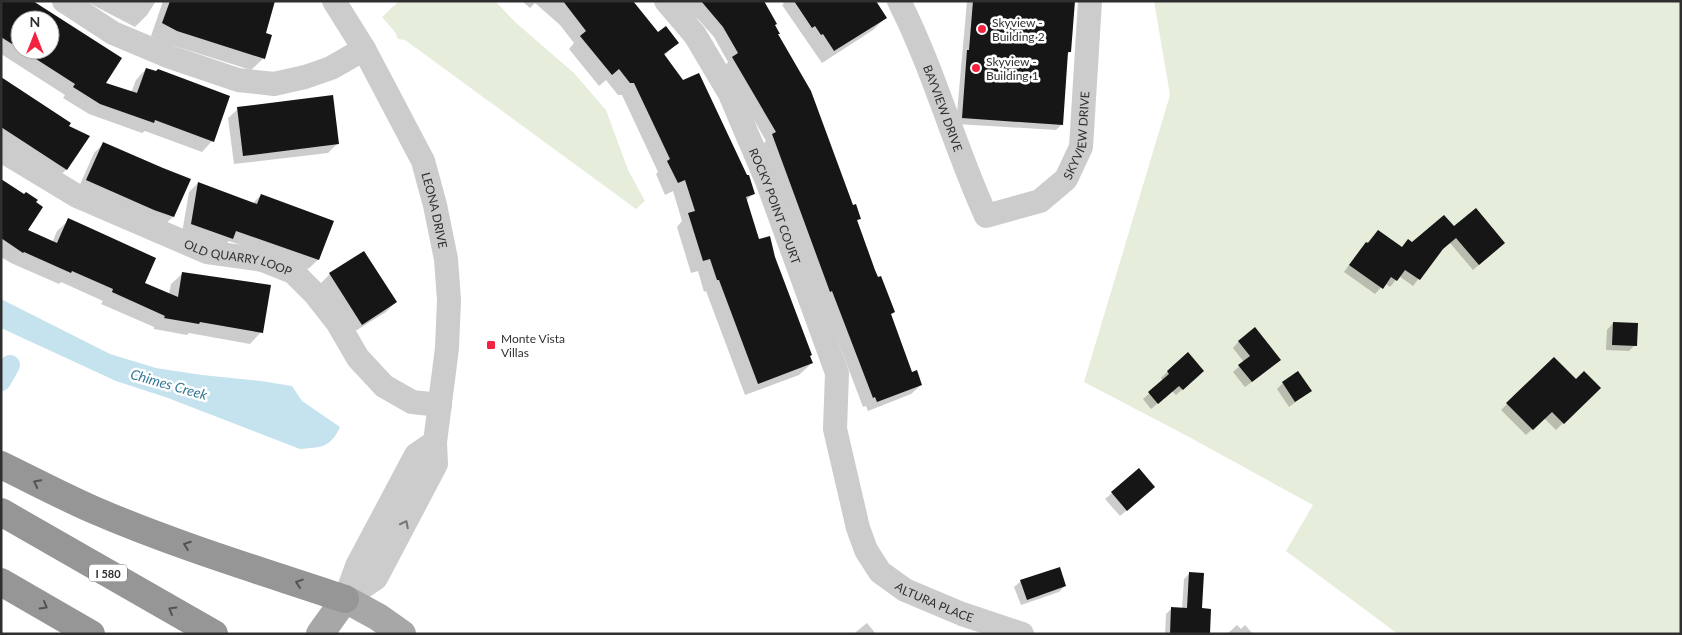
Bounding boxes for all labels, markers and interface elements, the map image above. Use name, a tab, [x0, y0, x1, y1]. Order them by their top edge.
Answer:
north arrow	[10, 10, 60, 60]
text: N	[30, 13, 40, 30]
place label: Skyview - Building 2	[992, 15, 1045, 44]
marker: Skyview - Building 2	[976, 23, 988, 35]
place label: Skyview - Building 1	[986, 54, 1039, 83]
marker: Skyview - Building 1	[970, 62, 982, 74]
street label: BAYVIEW DRIVE	[920, 63, 966, 154]
street label: SKYVIEW DRIVE	[1059, 91, 1092, 182]
street label: ROCKY POINT COURT	[746, 146, 804, 266]
street label: LEONA DRIVE	[419, 171, 451, 250]
street label: OLD QUARRY LOOP	[182, 236, 294, 278]
place label: Monte Vista Villas	[501, 331, 565, 360]
marker: Monte Vista Villas	[485, 339, 497, 351]
water label: Chimes Creek	[129, 365, 210, 403]
one-way arrow	[33, 479, 42, 489]
one-way arrow	[399, 521, 409, 530]
one-way arrow	[183, 541, 192, 551]
road number: I 580	[89, 564, 127, 582]
street label: ALTURA PLACE	[892, 578, 976, 625]
one-way arrow	[295, 579, 304, 589]
one-way arrow	[38, 600, 47, 610]
one-way arrow	[168, 606, 177, 616]

